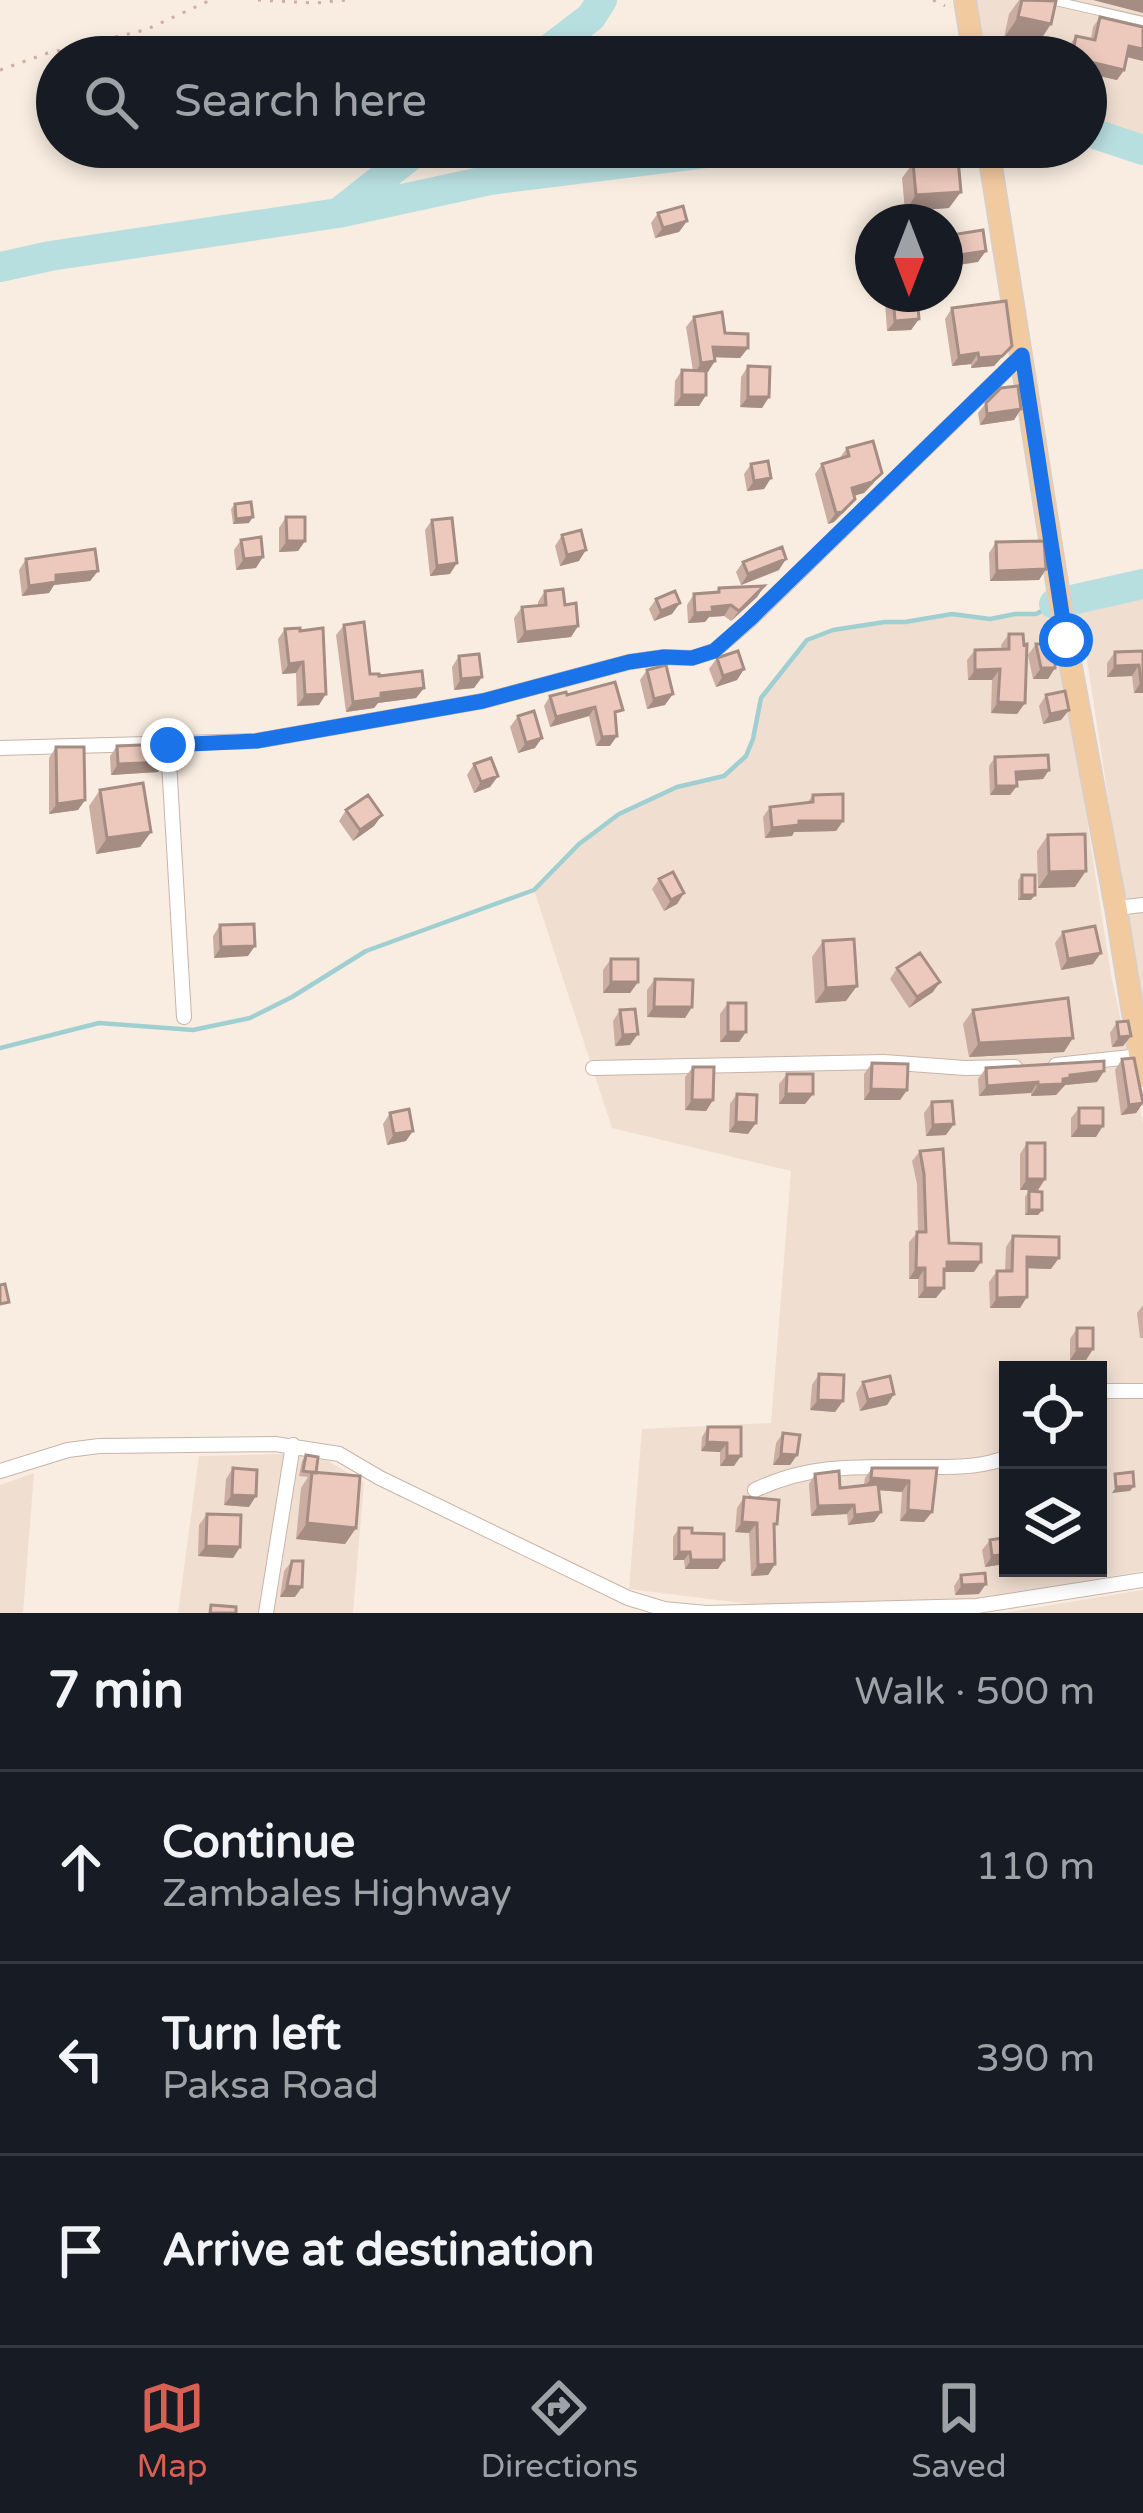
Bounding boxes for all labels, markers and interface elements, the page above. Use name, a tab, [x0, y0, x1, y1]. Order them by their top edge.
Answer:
search box	[36, 36, 1107, 168]
icon: search	[78, 69, 144, 135]
text: Search here	[174, 75, 427, 129]
north arrow	[855, 204, 963, 312]
route start	[1039, 613, 1093, 667]
route end	[141, 718, 195, 772]
map controls	[999, 1361, 1107, 1577]
button: locate	[999, 1361, 1107, 1469]
button: layers	[999, 1469, 1107, 1577]
text: 7 min	[48, 1660, 184, 1722]
text: Walk · 500 m	[854, 1668, 1095, 1715]
text: Continue	[162, 1816, 355, 1870]
icon: ahead	[48, 1834, 114, 1900]
text: 110 m	[976, 1843, 1095, 1890]
text: Zambales Highway	[162, 1870, 512, 1917]
text: Turn left	[162, 2008, 341, 2062]
icon: left	[48, 2026, 114, 2092]
text: 390 m	[976, 2035, 1095, 2082]
text: Paksa Road	[162, 2062, 379, 2109]
icon: arrive	[48, 2218, 114, 2284]
text: Arrive at destination	[162, 2224, 594, 2278]
tab: Map	[136, 2375, 208, 2486]
tab: Directions	[480, 2375, 638, 2486]
tab: Saved	[911, 2375, 1007, 2486]

